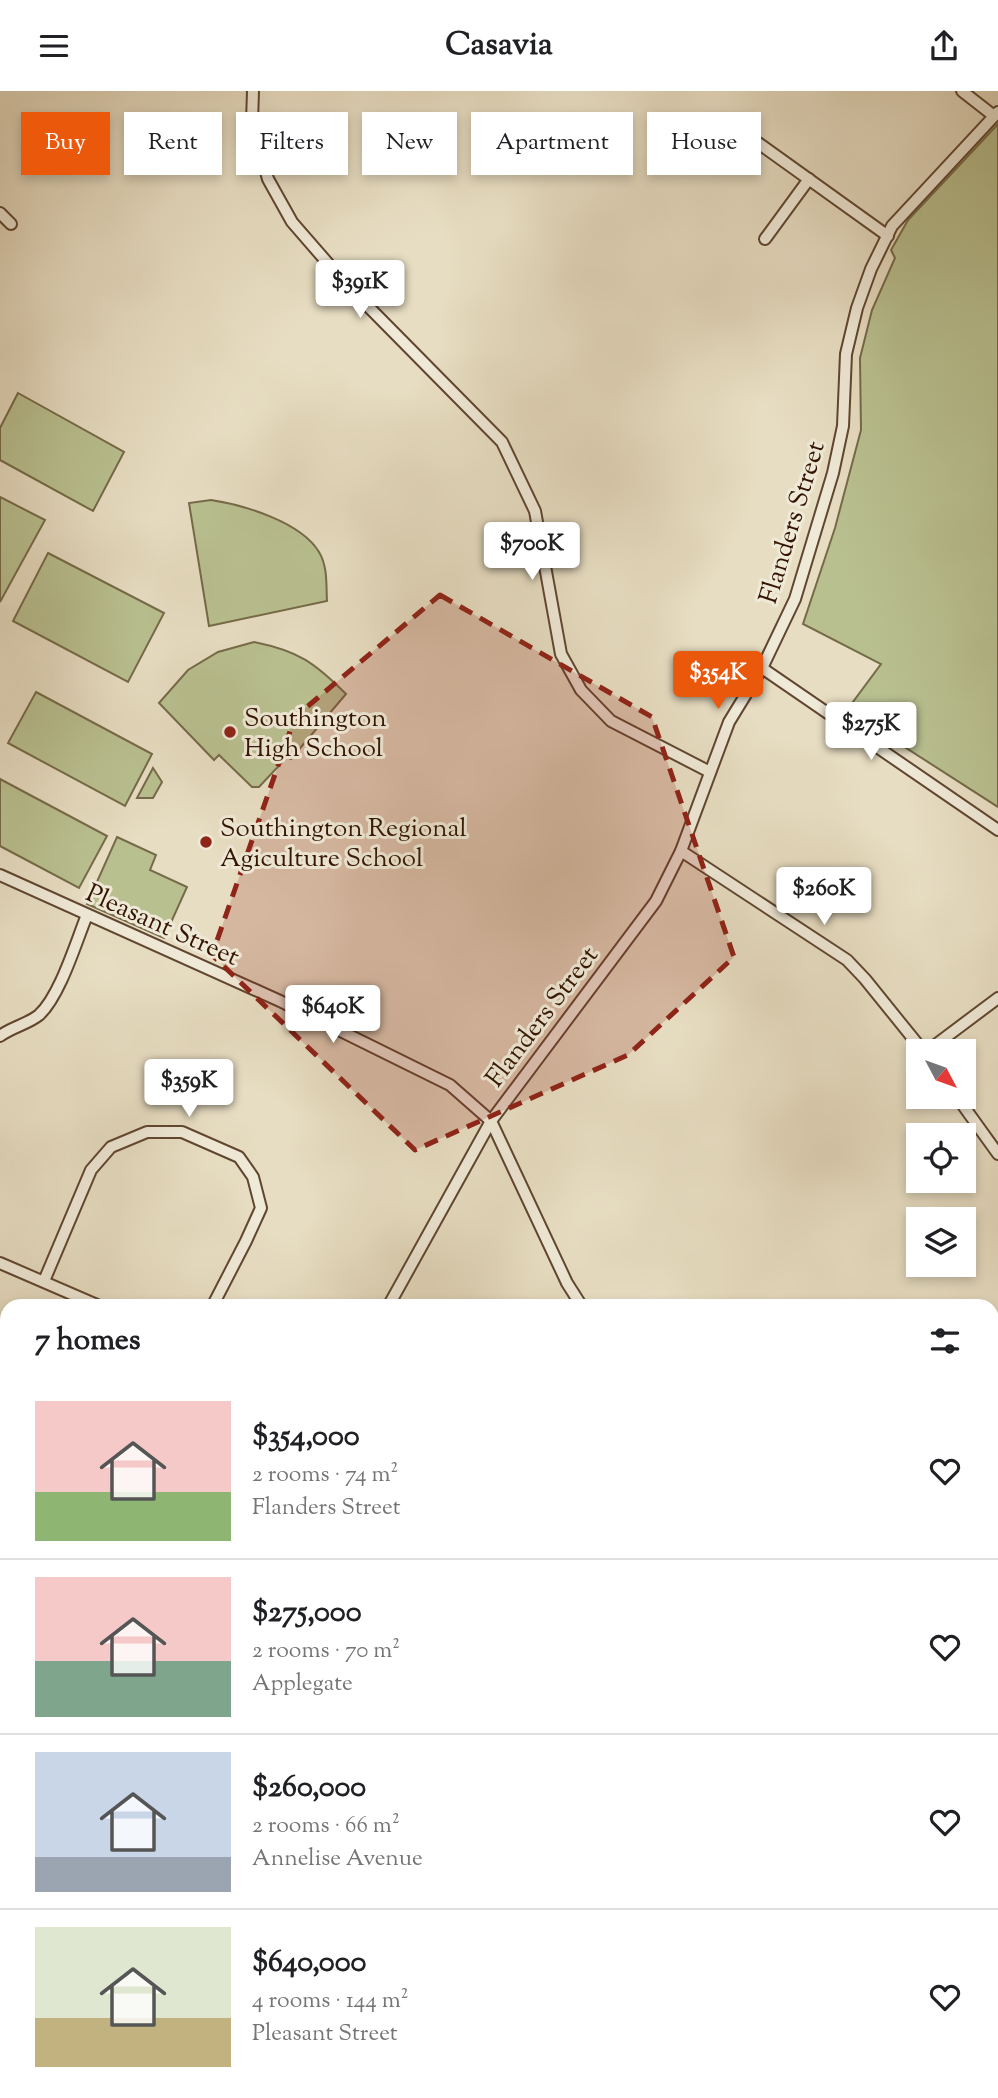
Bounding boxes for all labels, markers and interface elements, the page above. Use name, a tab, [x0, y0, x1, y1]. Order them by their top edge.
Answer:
text: Casavia	[445, 23, 553, 69]
icon: menu	[35, 27, 73, 65]
icon: share	[925, 27, 963, 65]
chip: Buy	[21, 112, 110, 175]
chip: Rent	[124, 112, 222, 175]
chip: Filters	[236, 112, 348, 175]
chip: New	[362, 112, 457, 175]
chip: Apartment	[471, 112, 633, 175]
chip: House	[647, 112, 761, 175]
pin: $391K	[311, 261, 409, 320]
text: $391K	[332, 266, 389, 299]
street label: Flanders Street	[751, 437, 836, 608]
pin: $700K	[483, 523, 581, 582]
text: $700K	[500, 528, 564, 561]
pin: $354K	[669, 651, 767, 711]
text: $354K	[689, 657, 747, 690]
place label: Southington High School	[244, 701, 387, 768]
pin: $275K	[822, 703, 920, 762]
text: $275K	[841, 708, 901, 741]
marker: Southington High School	[222, 724, 238, 740]
place label: Southington Regional Agiculture School	[220, 811, 467, 878]
marker: Southington Regional Agiculture School	[198, 834, 214, 850]
pin: $260K	[775, 867, 873, 927]
text: $260K	[792, 873, 856, 906]
street label: Pleasant Street	[79, 876, 245, 977]
street label: Flanders Street	[478, 939, 608, 1096]
pin: $640K	[284, 985, 382, 1045]
text: $640K	[301, 991, 365, 1024]
north arrow	[906, 1039, 976, 1109]
map controls	[906, 1039, 976, 1277]
pin: $359K	[140, 1059, 238, 1119]
text: $359K	[160, 1065, 218, 1098]
button: locate	[906, 1123, 976, 1193]
button: layers	[906, 1207, 976, 1277]
text: 7 homes	[35, 1320, 140, 1363]
icon: filters	[926, 1322, 964, 1360]
text: $354,000	[252, 1416, 360, 1459]
icon: home	[91, 1429, 175, 1513]
icon: heart	[926, 1452, 964, 1490]
text: 2 rooms · 74 m²	[252, 1459, 398, 1492]
text: Flanders Street	[252, 1492, 401, 1525]
text: $275,000	[252, 1592, 362, 1635]
icon: home	[91, 1605, 175, 1689]
icon: heart	[926, 1628, 964, 1666]
text: 2 rooms · 70 m²	[252, 1635, 400, 1668]
text: Applegate	[252, 1668, 353, 1701]
text: $260,000	[252, 1767, 366, 1810]
icon: home	[91, 1780, 175, 1864]
icon: heart	[926, 1803, 964, 1841]
text: 2 rooms · 66 m²	[252, 1810, 400, 1843]
text: Annelise Avenue	[252, 1843, 423, 1876]
text: $640,000	[252, 1942, 366, 1985]
icon: home	[91, 1955, 175, 2039]
icon: heart	[926, 1978, 964, 2016]
text: 4 rooms · 144 m²	[252, 1985, 409, 2018]
text: Pleasant Street	[252, 2018, 398, 2051]

